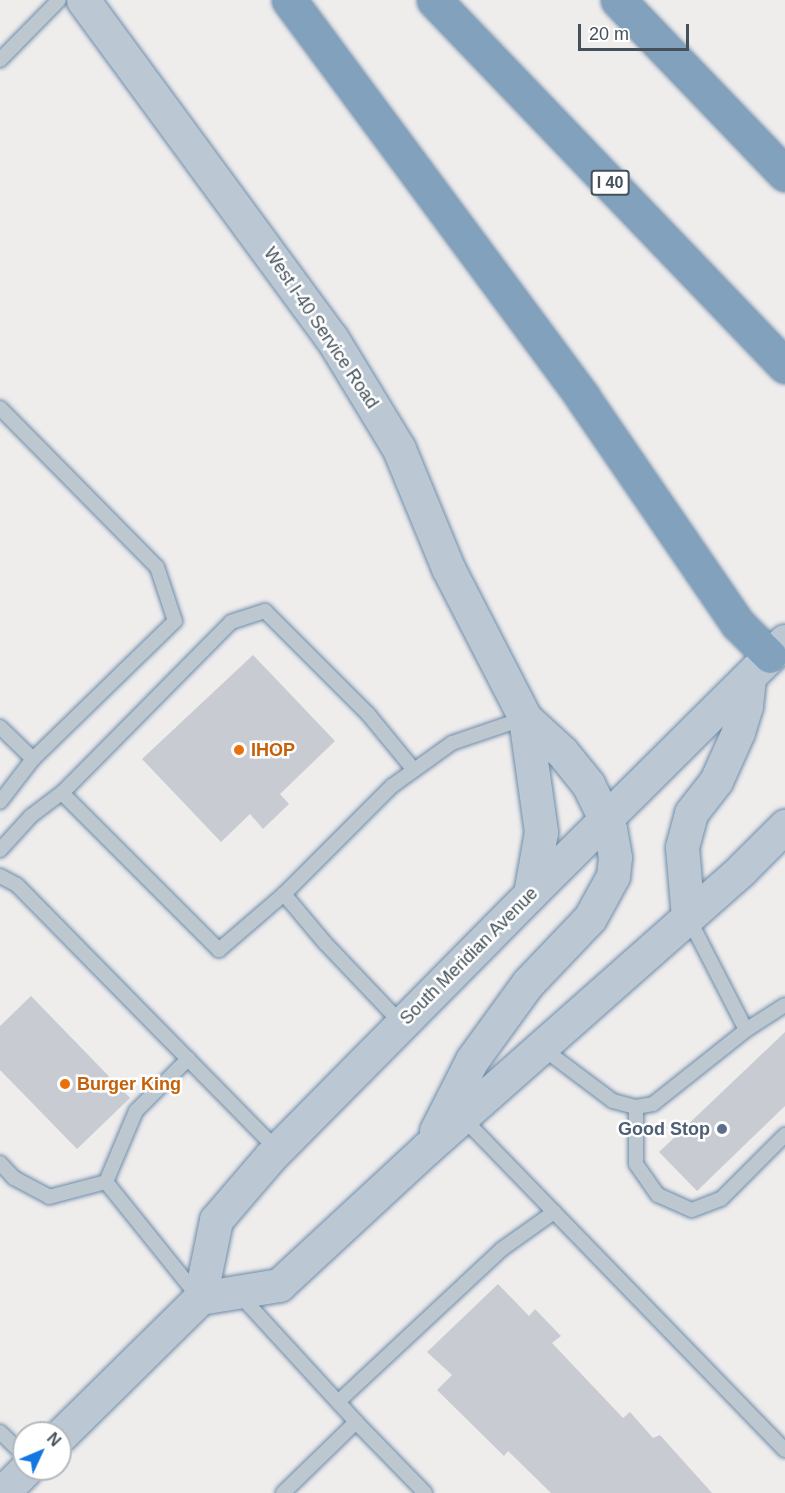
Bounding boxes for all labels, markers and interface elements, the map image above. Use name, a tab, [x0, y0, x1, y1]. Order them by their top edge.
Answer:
scale bar	[581, 12, 692, 50]
text: 20 m	[589, 24, 629, 44]
road number: I 40	[590, 170, 630, 196]
street label: West I-40 Service Road	[259, 243, 383, 413]
place label: IHOP	[251, 739, 295, 761]
marker: IHOP	[232, 743, 246, 757]
street label: South Meridian Avenue	[395, 882, 543, 1030]
place label: Burger King	[77, 1073, 181, 1095]
marker: Burger King	[58, 1077, 72, 1091]
place label: Good Stop	[618, 1118, 710, 1140]
marker: Good Stop	[715, 1122, 729, 1136]
north arrow	[12, 1421, 72, 1481]
text: N	[44, 1429, 64, 1450]

